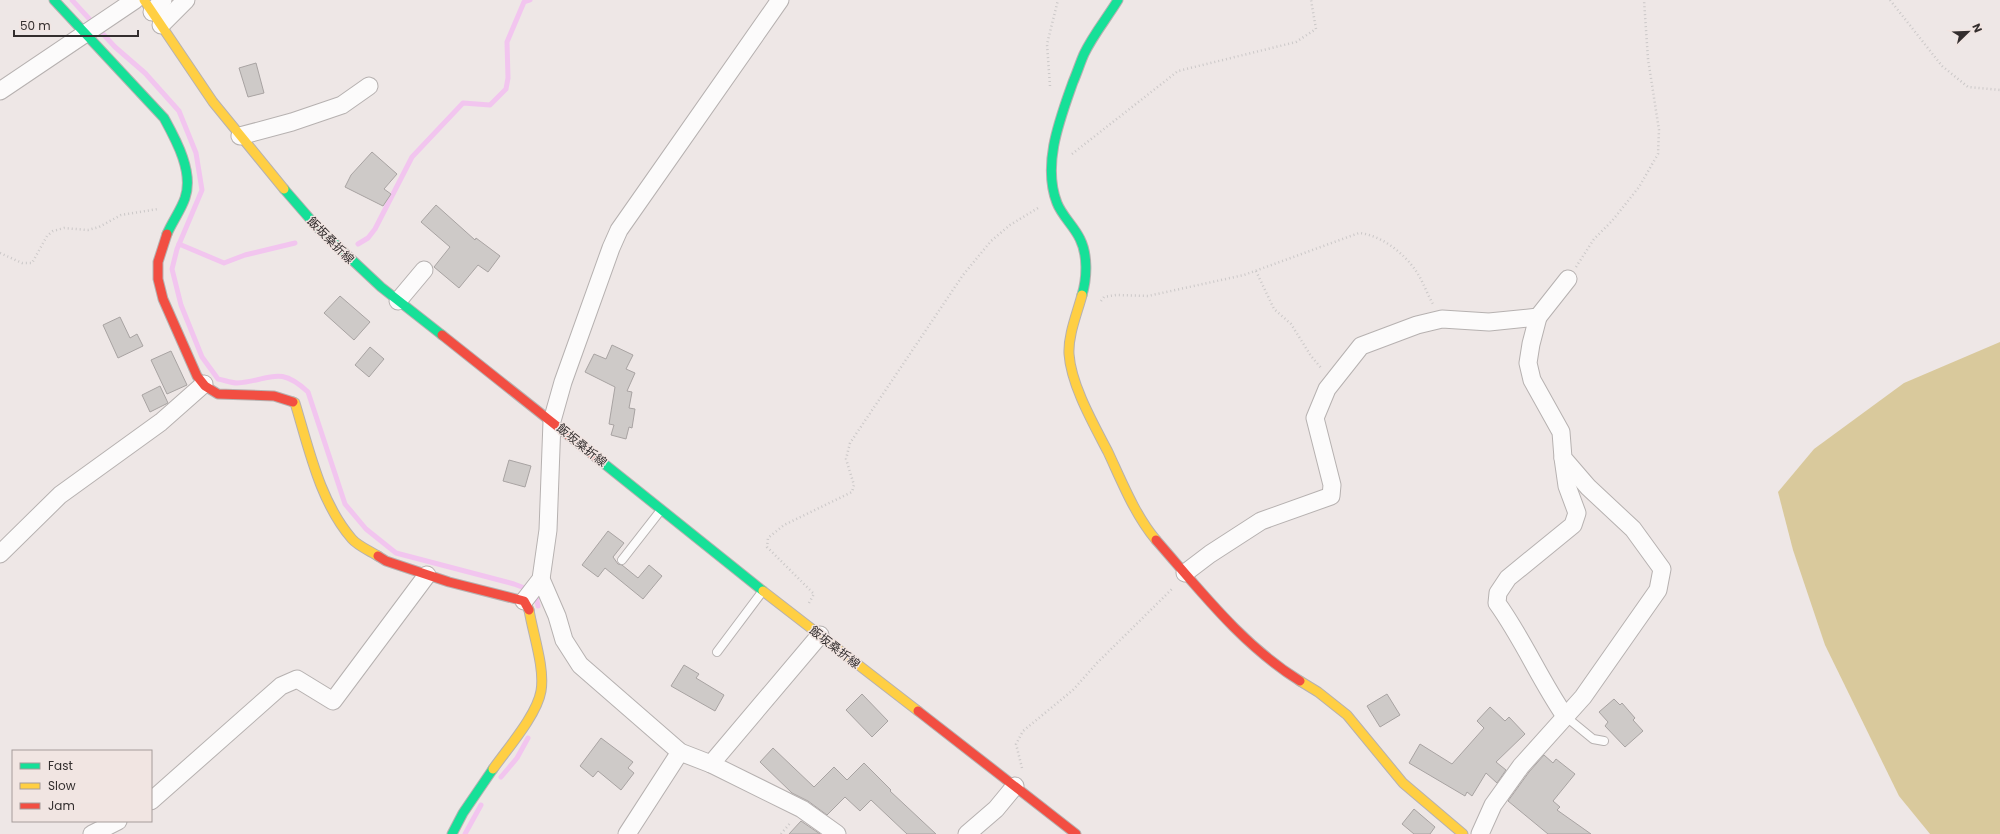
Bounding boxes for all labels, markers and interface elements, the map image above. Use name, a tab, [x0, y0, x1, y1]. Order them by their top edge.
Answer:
scale bar	[14, 12, 138, 38]
north arrow	[1948, 12, 1988, 52]
text: 50 m	[20, 17, 51, 34]
text: N	[1968, 21, 1986, 35]
street label: 飯坂桑折線	[304, 213, 358, 267]
street label: 飯坂桑折線	[553, 420, 611, 470]
street label: 飯坂桑折線	[806, 622, 864, 672]
legend	[12, 750, 152, 822]
text: Fast	[48, 757, 73, 774]
text: Slow	[48, 777, 76, 794]
text: Jam	[48, 797, 75, 814]

